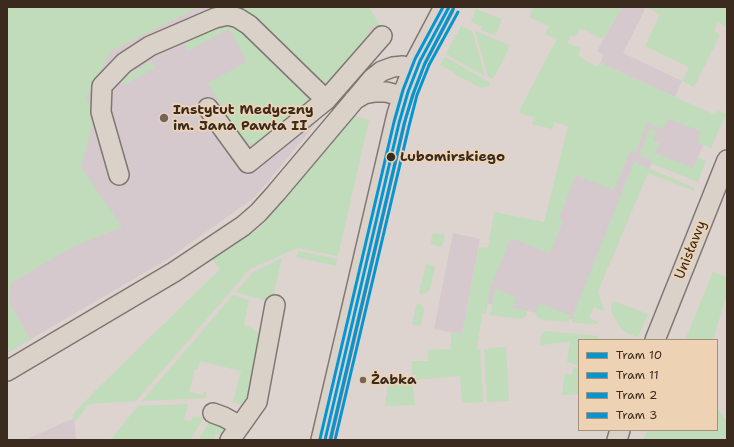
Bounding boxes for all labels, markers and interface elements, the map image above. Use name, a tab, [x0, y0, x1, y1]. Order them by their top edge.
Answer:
place label: Instytut Medyczny im. Jana Pawła II	[173, 102, 313, 134]
marker: Instytut Medyczny im. Jana Pawła II	[158, 112, 170, 124]
place label: Lubomirskiego	[400, 149, 505, 165]
marker: Lubomirskiego	[385, 151, 397, 163]
street label: Unisławy	[672, 218, 710, 282]
legend	[578, 339, 718, 431]
text: Tram 10	[616, 347, 662, 363]
text: Tram 11	[616, 367, 659, 383]
place label: Żabka	[371, 372, 417, 388]
marker: Żabka	[358, 375, 368, 385]
text: Tram 2	[616, 387, 658, 403]
text: Tram 3	[616, 407, 658, 423]

